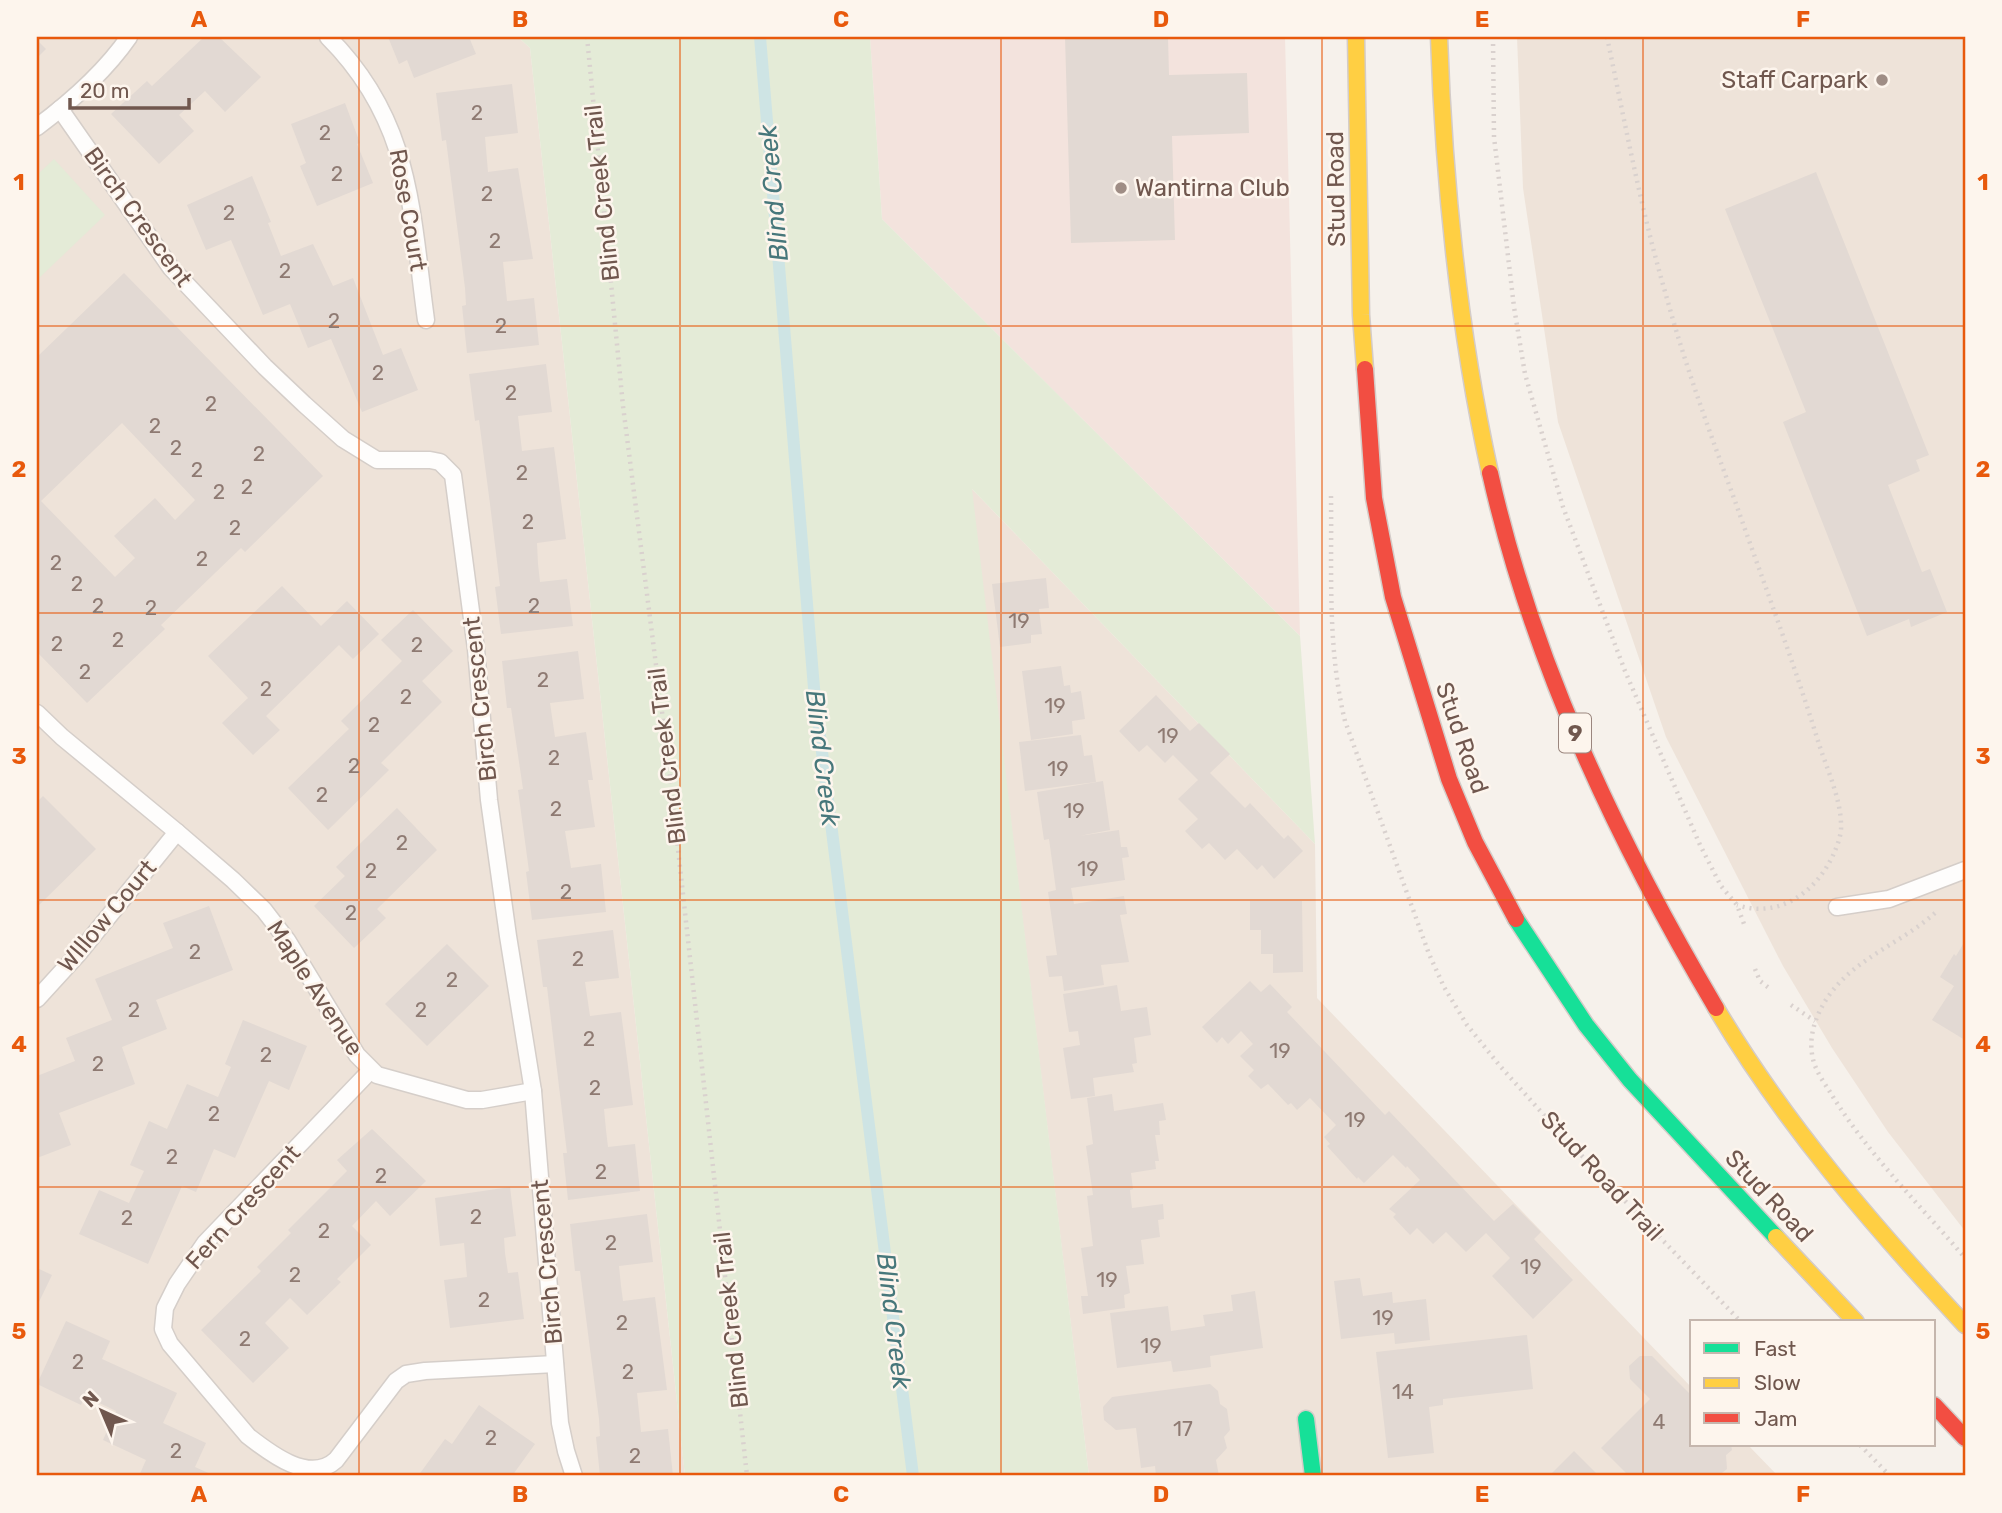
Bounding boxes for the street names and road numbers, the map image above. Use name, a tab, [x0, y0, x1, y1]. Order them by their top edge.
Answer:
street label: Blind Creek Trail	[579, 103, 625, 283]
street label: Stud Road	[1321, 131, 1351, 247]
street label: Birch Crescent	[78, 142, 198, 292]
street label: Rose Court	[383, 147, 433, 273]
street label: Birch Crescent	[457, 615, 503, 783]
street label: Blind Creek Trail	[642, 666, 692, 846]
street label: Stud Road	[1430, 679, 1494, 797]
road number: 9	[1559, 713, 1591, 752]
street label: WIllow Court	[52, 854, 162, 978]
street label: Maple Avenue	[261, 915, 369, 1061]
street label: Stud Road Trail	[1535, 1105, 1669, 1247]
street label: Fern Crescent	[180, 1139, 306, 1275]
street label: Stud Road	[1719, 1144, 1819, 1248]
street label: Birch Crescent	[526, 1178, 568, 1346]
street label: Blind Creek Trail	[708, 1230, 754, 1410]

